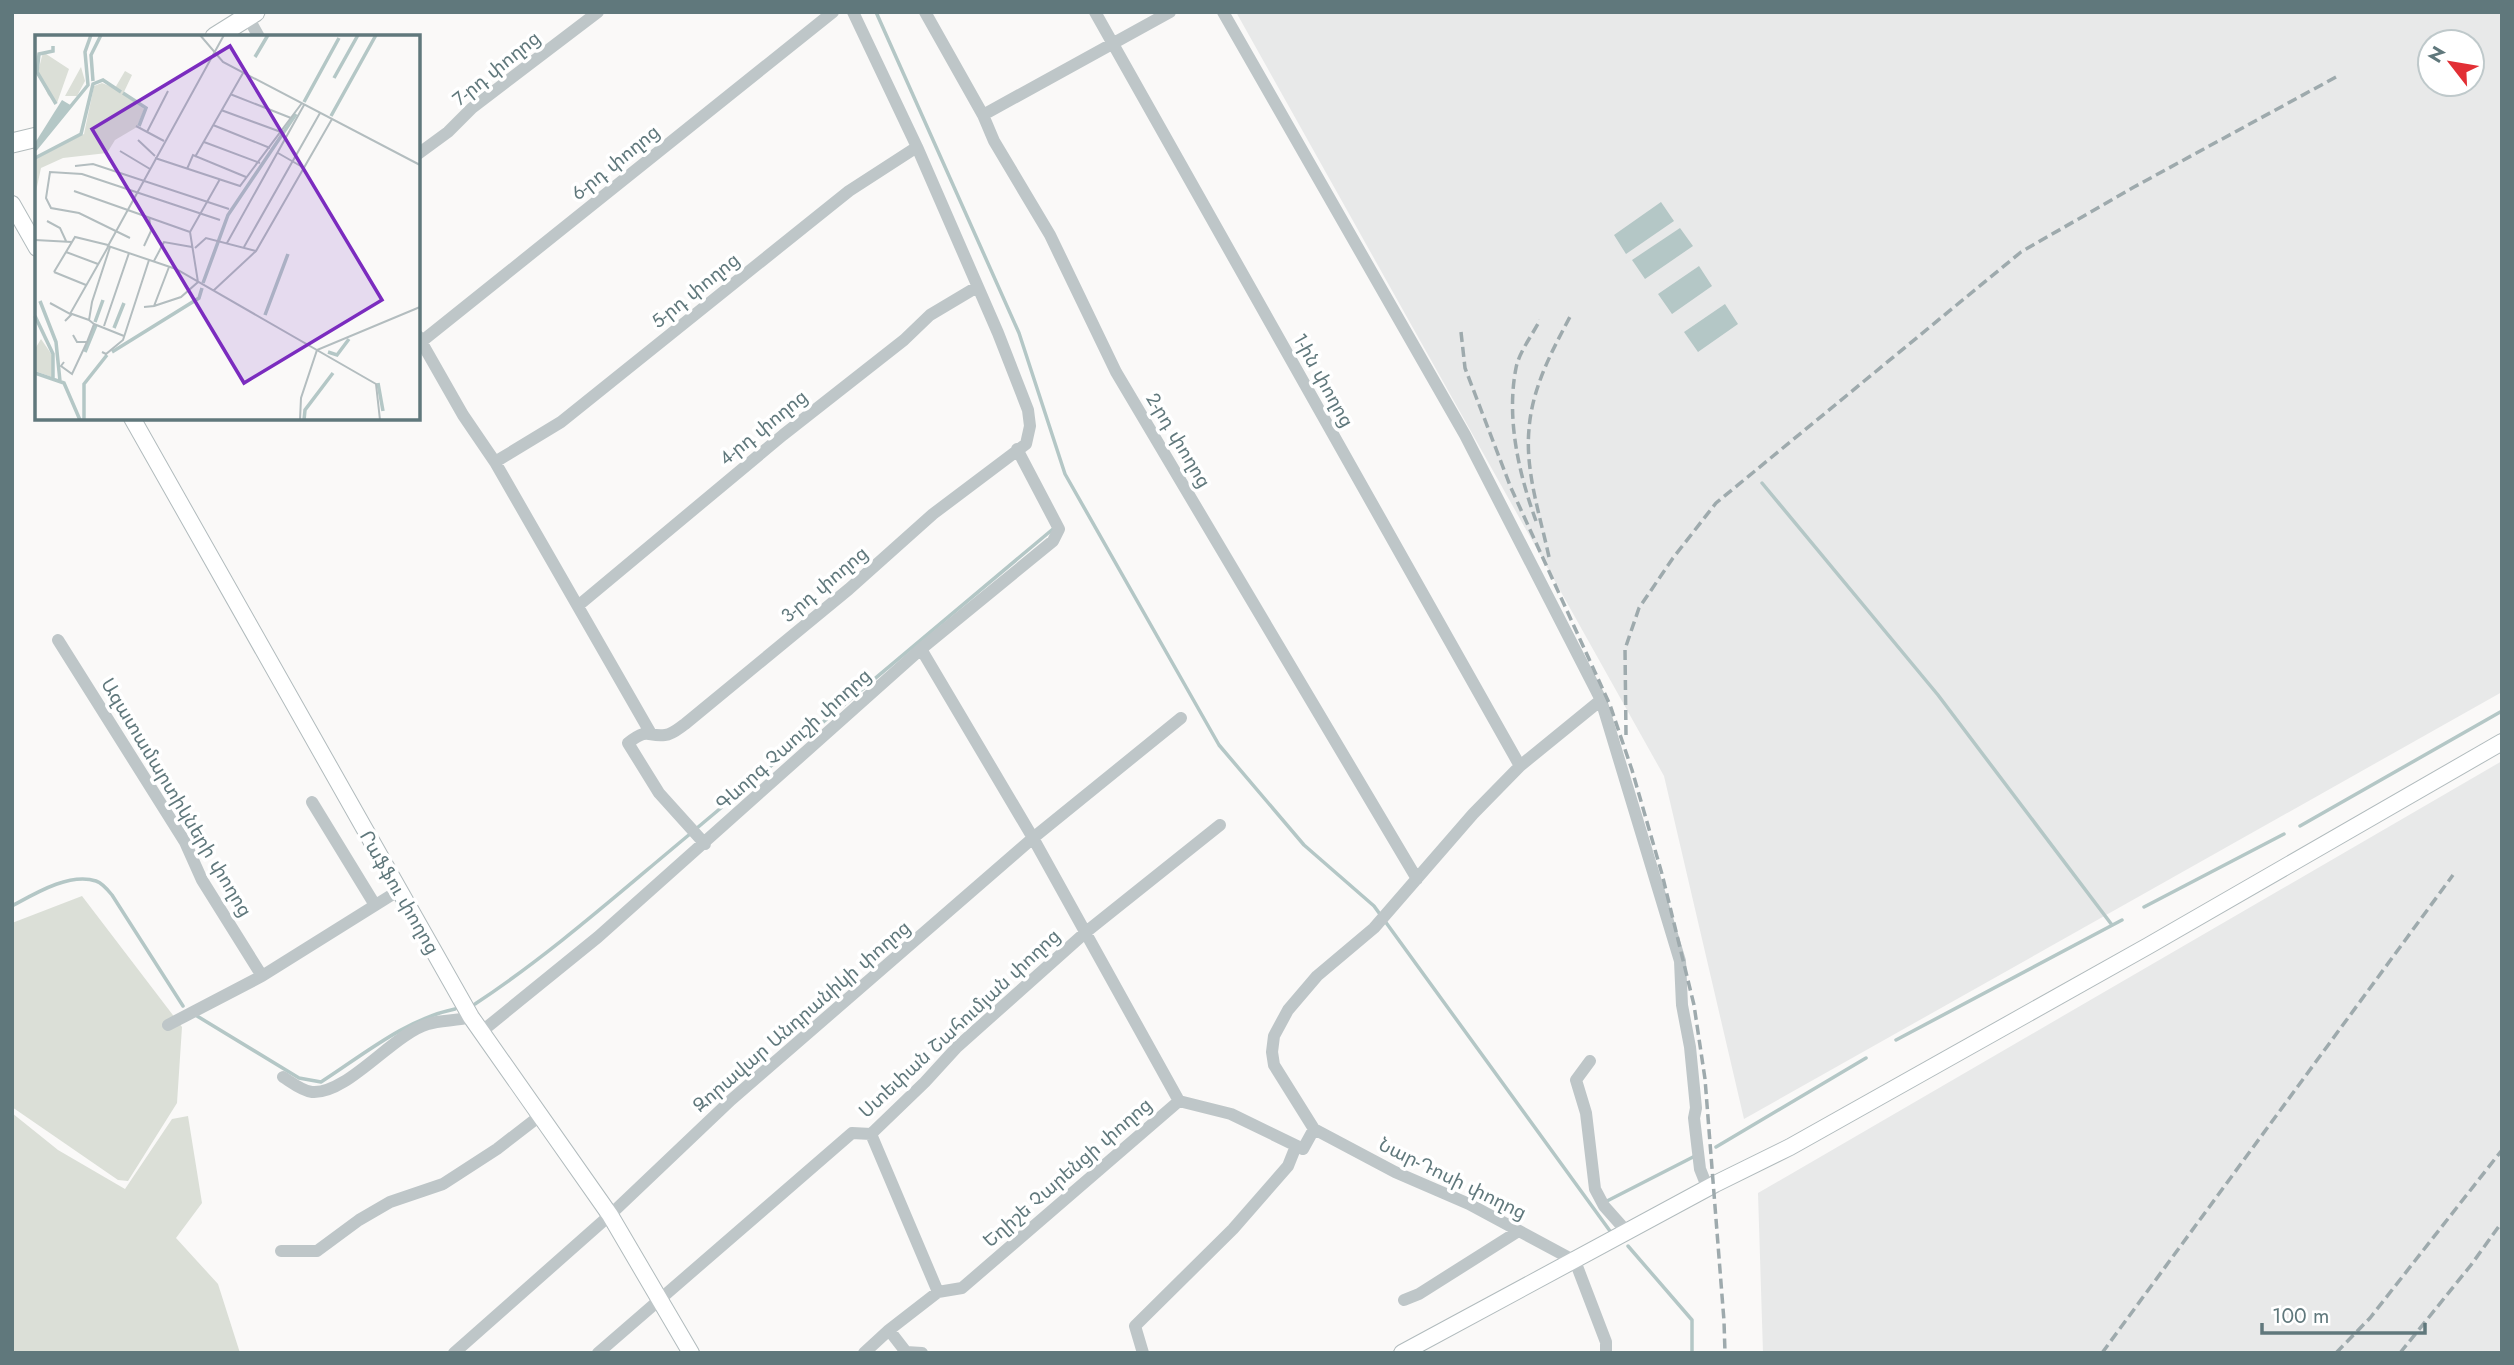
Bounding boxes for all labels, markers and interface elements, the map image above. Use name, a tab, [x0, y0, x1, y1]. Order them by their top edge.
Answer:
street label: 7-րդ փողոց	[447, 25, 546, 112]
north arrow	[2416, 28, 2486, 98]
inset map	[35, 35, 420, 420]
text: N	[2421, 41, 2452, 68]
street label: 6-րդ փողոց	[565, 118, 665, 206]
street label: 5-րդ փողոց	[645, 246, 745, 334]
street label: 1-ին փողոց	[1287, 328, 1360, 432]
street label: 4-րդ փողոց	[713, 383, 813, 472]
street label: 2-րդ փողոց	[1140, 388, 1218, 493]
street label: 3-րդ փողոց	[775, 540, 874, 629]
street label: Գևորգ Չաուշի փողոց	[710, 662, 877, 817]
street label: Ազատամարտիկների փողոց	[94, 673, 259, 922]
street label: Րաֆֆու փողոց	[353, 825, 446, 959]
street label: Զորավար Անդրանիկի փողոց	[687, 914, 916, 1119]
street label: Ստեփան Շահումյան փողոց	[853, 923, 1066, 1124]
street label: Եղիշե Չարենցի փողոց	[977, 1091, 1158, 1253]
street label: Նար-Դոսի փողոց	[1374, 1131, 1531, 1226]
scale bar	[2262, 1292, 2425, 1336]
text: 100 m	[2272, 1301, 2329, 1331]

